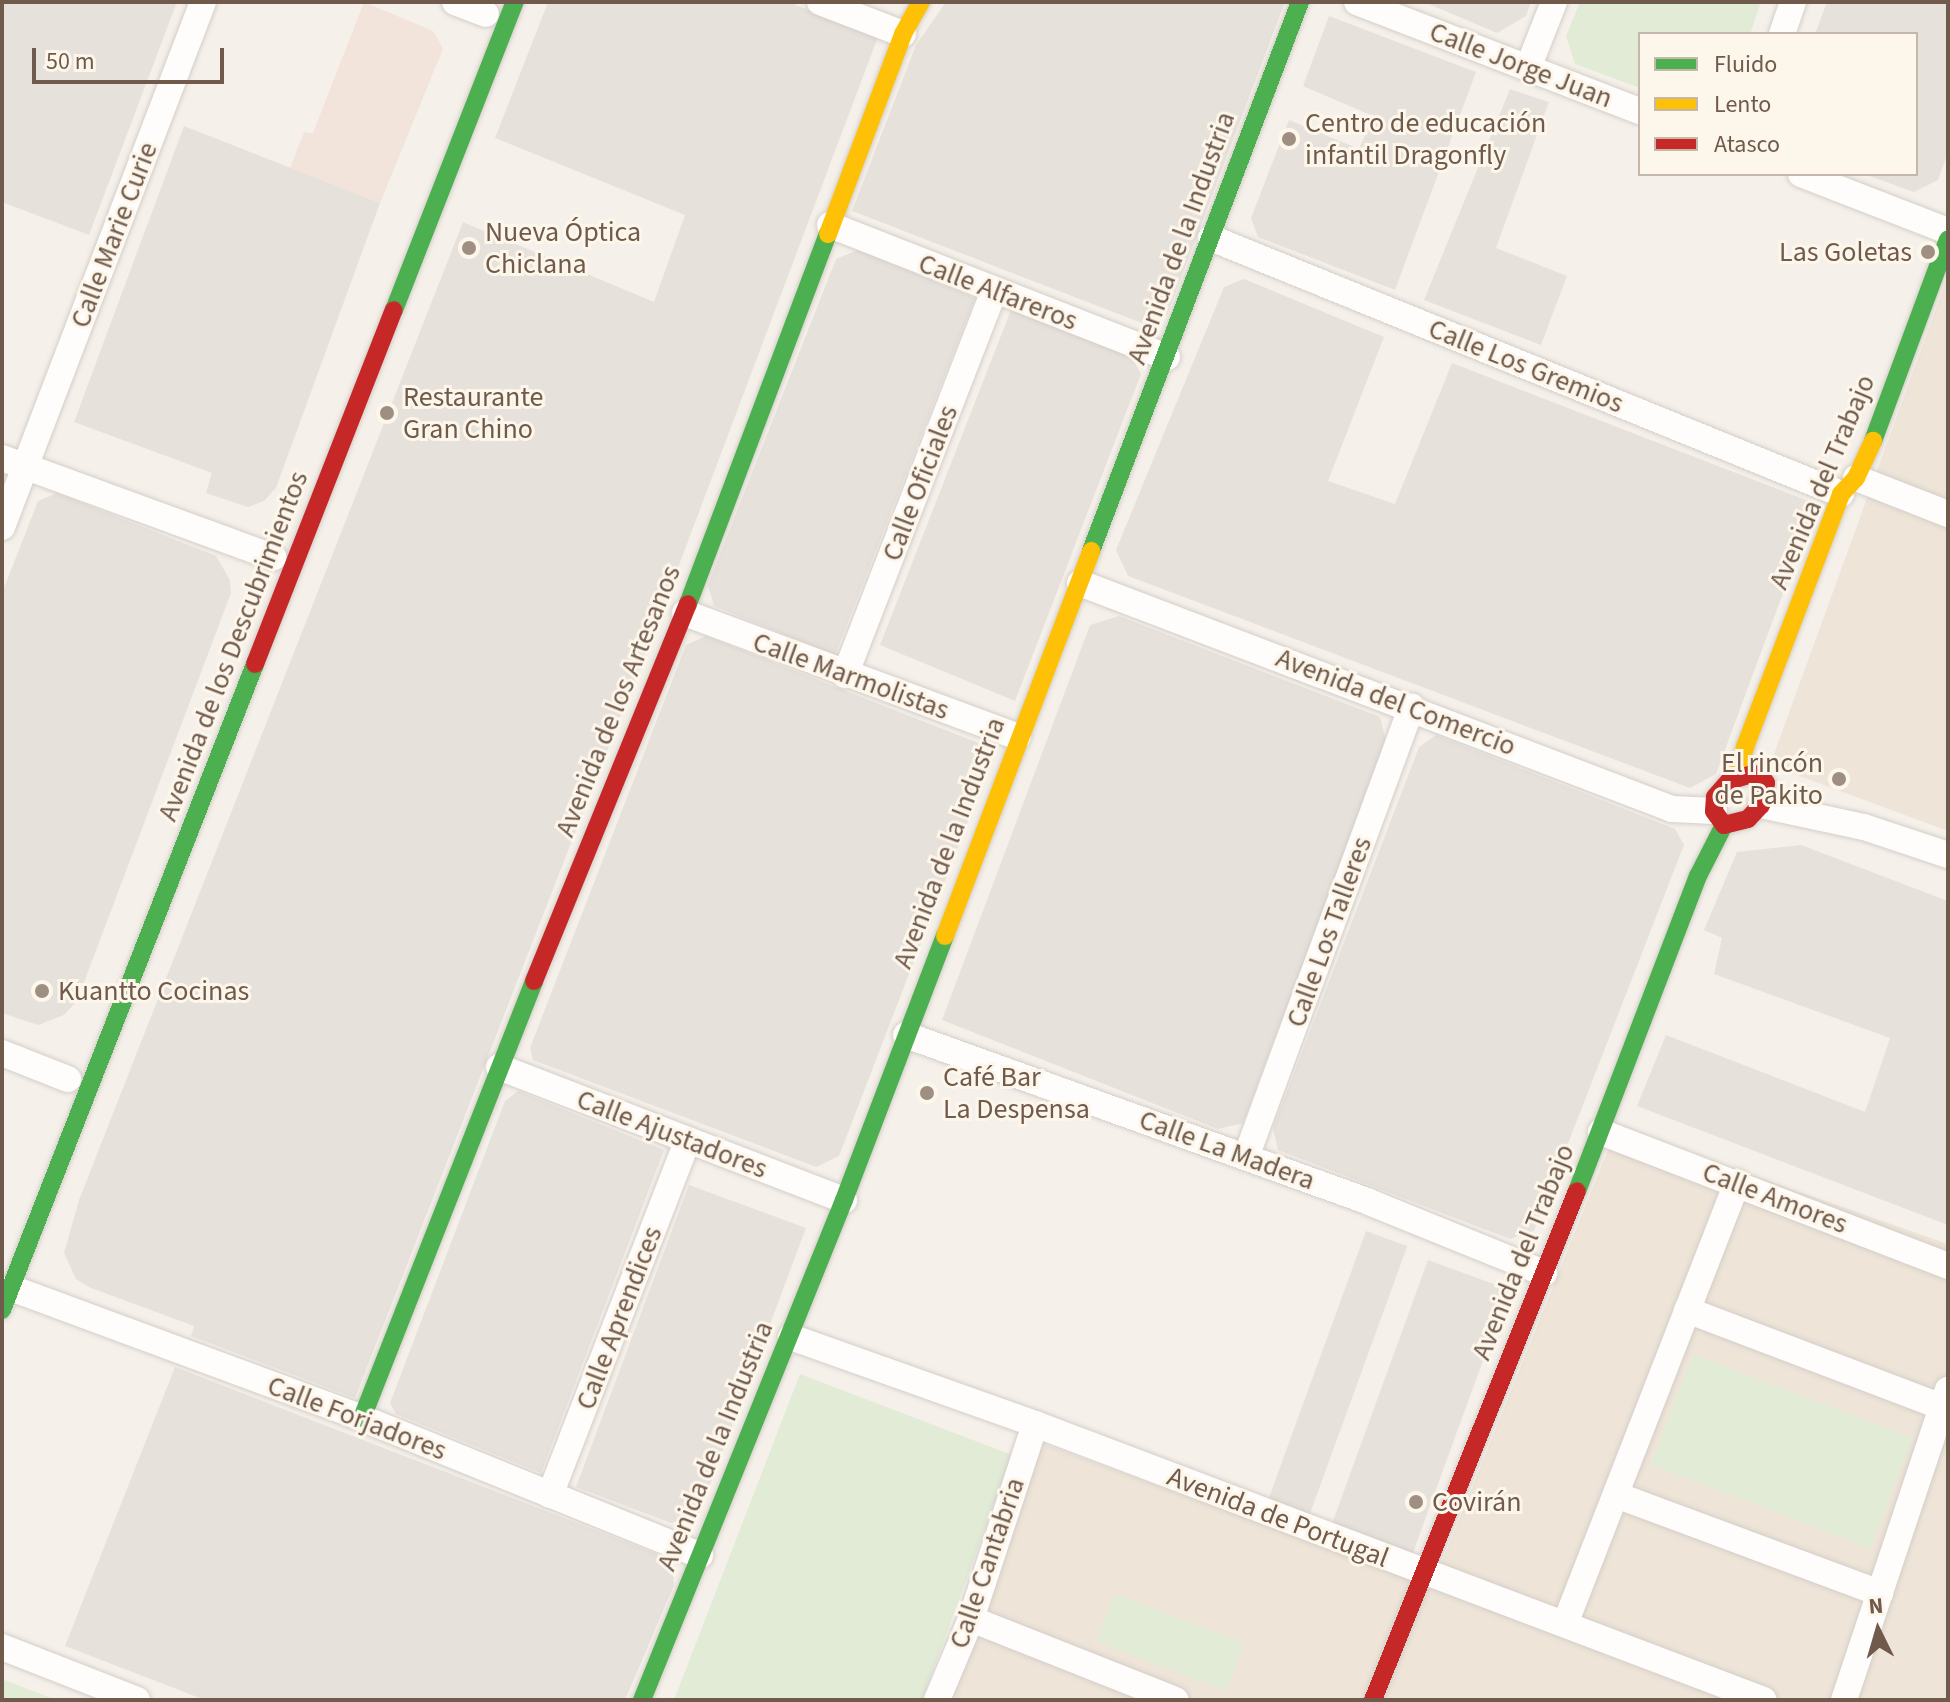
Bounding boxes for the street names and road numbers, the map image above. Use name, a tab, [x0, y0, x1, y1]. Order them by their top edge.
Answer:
street label: Calle Jorge Juan	[1425, 15, 1617, 115]
street label: Avenida de la Industria	[1120, 107, 1242, 369]
street label: Calle Marie Curie	[63, 138, 165, 332]
street label: Calle Alfareros	[914, 246, 1082, 338]
street label: Calle Los Gremios	[1424, 312, 1628, 420]
street label: Avenida del Trabajo	[1762, 370, 1882, 594]
street label: Calle Oficiales	[875, 400, 965, 566]
street label: Avenida de los Descubrimientos	[151, 466, 315, 826]
street label: Avenida de los Artesanos	[548, 560, 688, 842]
street label: Calle Marmolistas	[748, 625, 954, 727]
street label: Avenida del Comercio	[1271, 641, 1521, 763]
street label: Avenida de la Industria	[886, 713, 1012, 973]
street label: Calle Los Talleres	[1279, 832, 1379, 1032]
street label: Calle Ajustadores	[572, 1082, 772, 1186]
street label: Calle La Madera	[1135, 1103, 1319, 1197]
street label: Avenida del Trabajo	[1464, 1139, 1582, 1365]
street label: Calle Amores	[1698, 1155, 1852, 1241]
street label: Calle Aprendices	[569, 1222, 669, 1414]
street label: Avenida de la Industria	[650, 1316, 780, 1576]
street label: Calle Forjadores	[263, 1368, 451, 1468]
street label: Avenida de Portugal	[1163, 1459, 1393, 1575]
street label: Calle Cantabria	[942, 1473, 1032, 1653]

